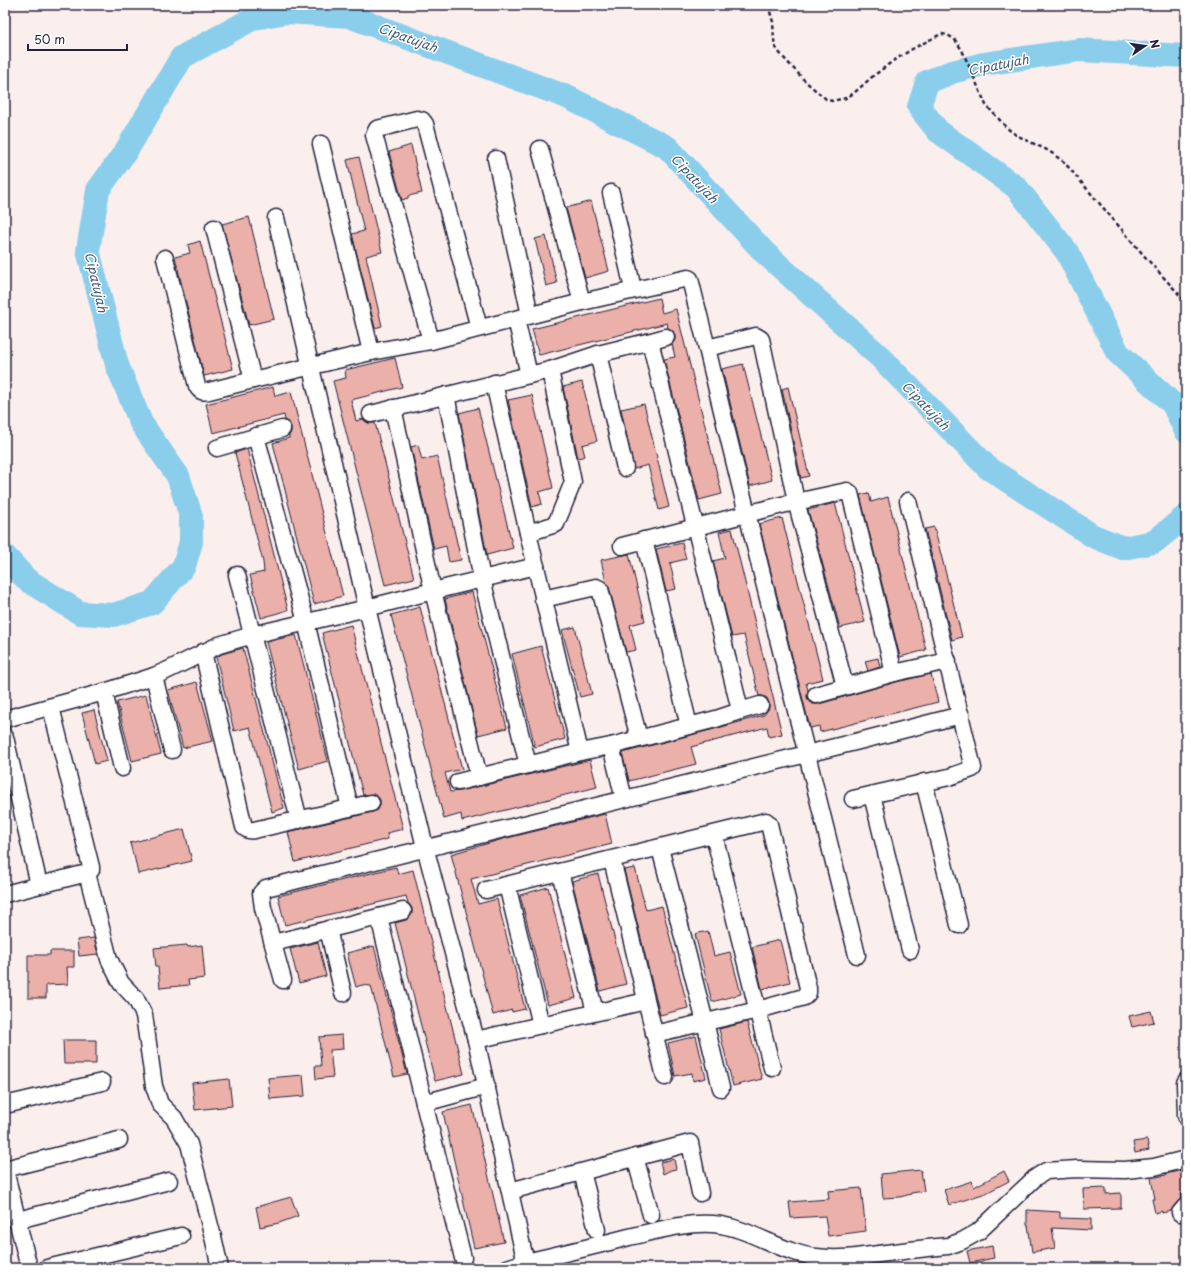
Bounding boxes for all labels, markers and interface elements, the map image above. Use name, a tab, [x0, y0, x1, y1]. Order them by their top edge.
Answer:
water label: Cipatujah	[376, 18, 441, 57]
scale bar	[28, 26, 127, 52]
north arrow	[1125, 26, 1165, 66]
text: 50 m	[34, 30, 65, 48]
text: N	[1146, 37, 1165, 50]
water label: Cipatujah	[966, 49, 1030, 79]
water label: Cipatujah	[667, 149, 723, 207]
water label: Cipatujah	[81, 250, 113, 315]
water label: Cipatujah	[898, 376, 954, 434]

